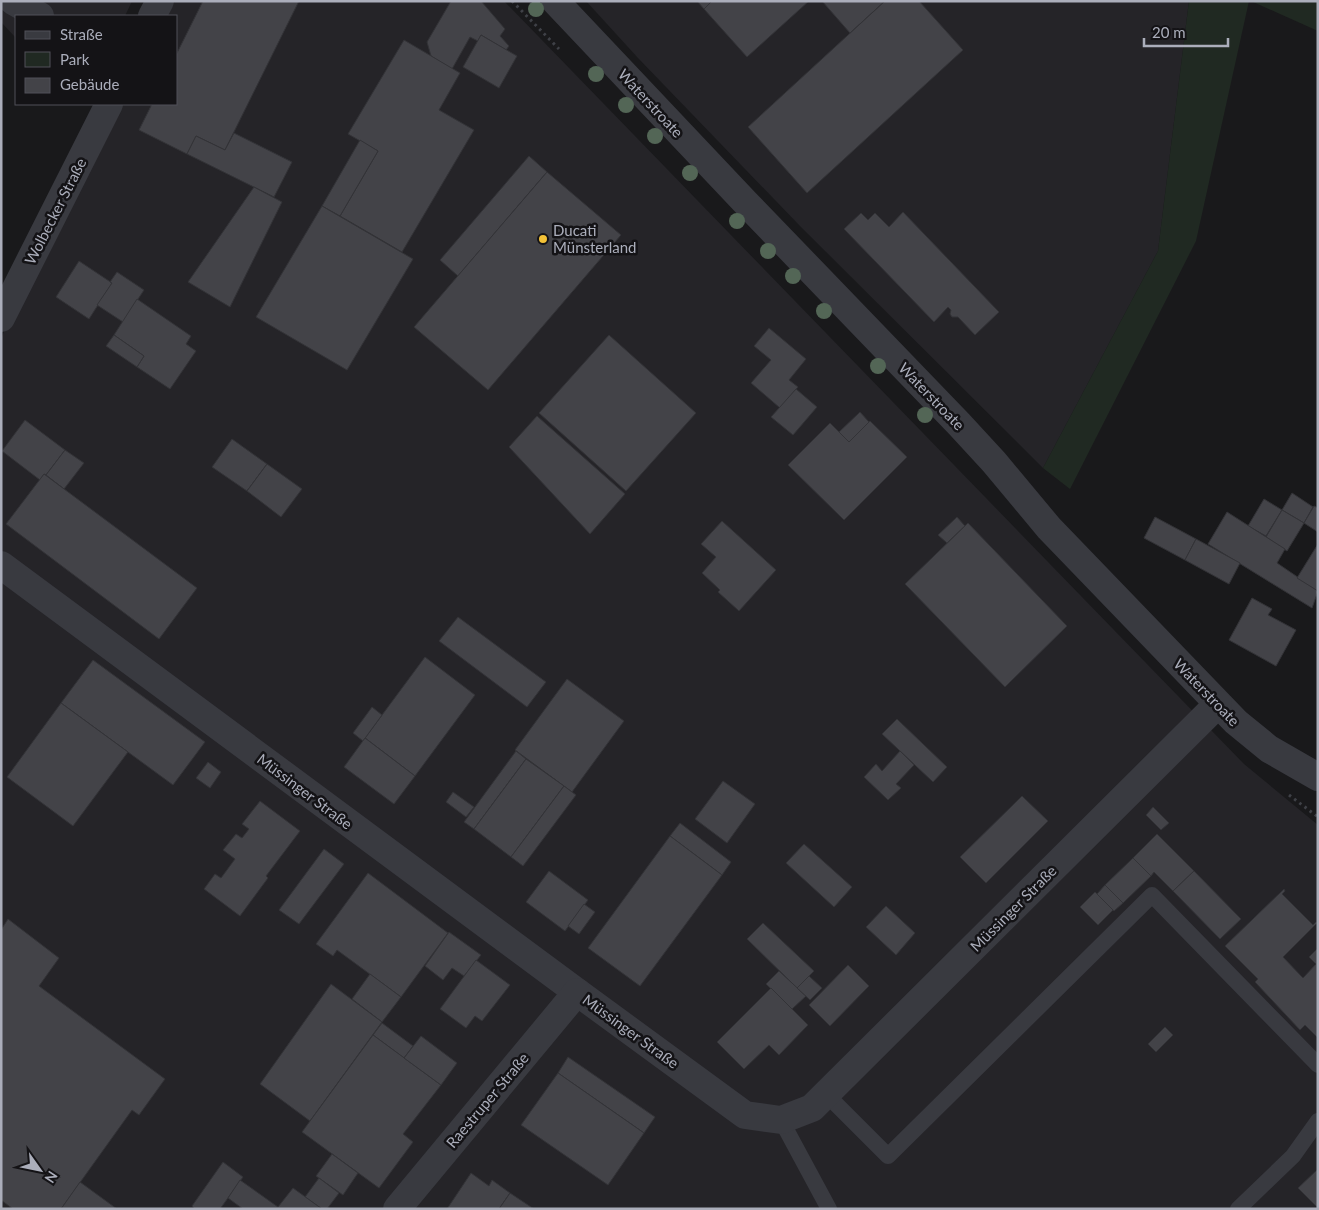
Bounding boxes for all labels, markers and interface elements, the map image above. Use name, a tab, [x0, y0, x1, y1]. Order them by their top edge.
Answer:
legend	[15, 15, 178, 105]
scale bar	[1144, 15, 1228, 47]
text: 20 m	[1152, 23, 1186, 41]
text: Straße	[60, 25, 103, 43]
text: Park	[60, 50, 90, 68]
street label: Waterstroate	[615, 65, 687, 141]
text: Gebäude	[60, 75, 119, 93]
street label: Wolbecker Straße	[20, 155, 90, 267]
place label: Ducati Münsterland	[553, 221, 637, 256]
marker: Ducati Münsterland	[537, 233, 549, 245]
street label: Waterstroate	[895, 359, 969, 434]
street label: Waterstroate	[1170, 655, 1244, 730]
street label: Müssinger Straße	[254, 749, 356, 833]
street label: Müssinger Straße	[966, 861, 1060, 955]
street label: Müssinger Straße	[579, 990, 683, 1072]
street label: Raestruper Straße	[442, 1049, 532, 1151]
north arrow	[15, 1145, 65, 1195]
text: N	[41, 1168, 61, 1187]

